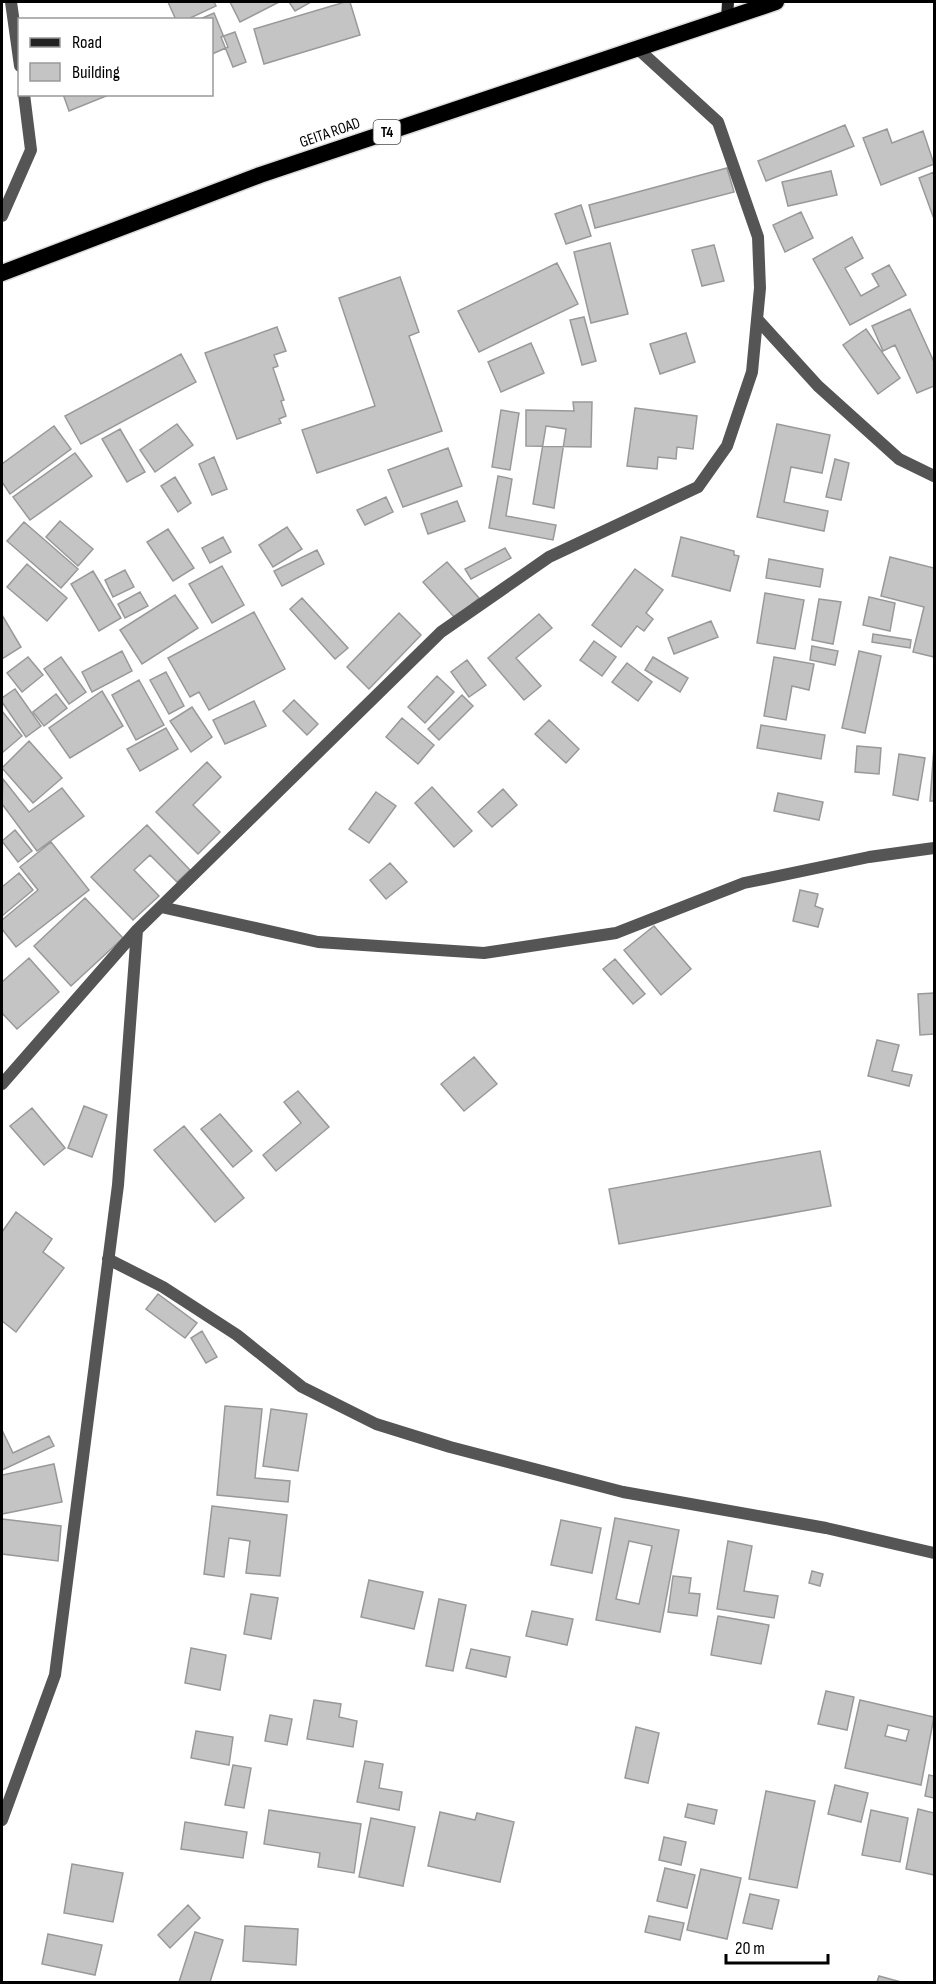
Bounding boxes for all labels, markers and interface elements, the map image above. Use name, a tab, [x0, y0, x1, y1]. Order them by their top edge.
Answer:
legend	[18, 18, 213, 96]
text: Road	[72, 32, 102, 53]
text: Building	[72, 62, 120, 83]
street label: GEITA ROAD	[297, 114, 363, 152]
road number: T4	[374, 120, 400, 144]
scale bar	[726, 1927, 828, 1965]
text: 20 m	[735, 1938, 765, 1959]

